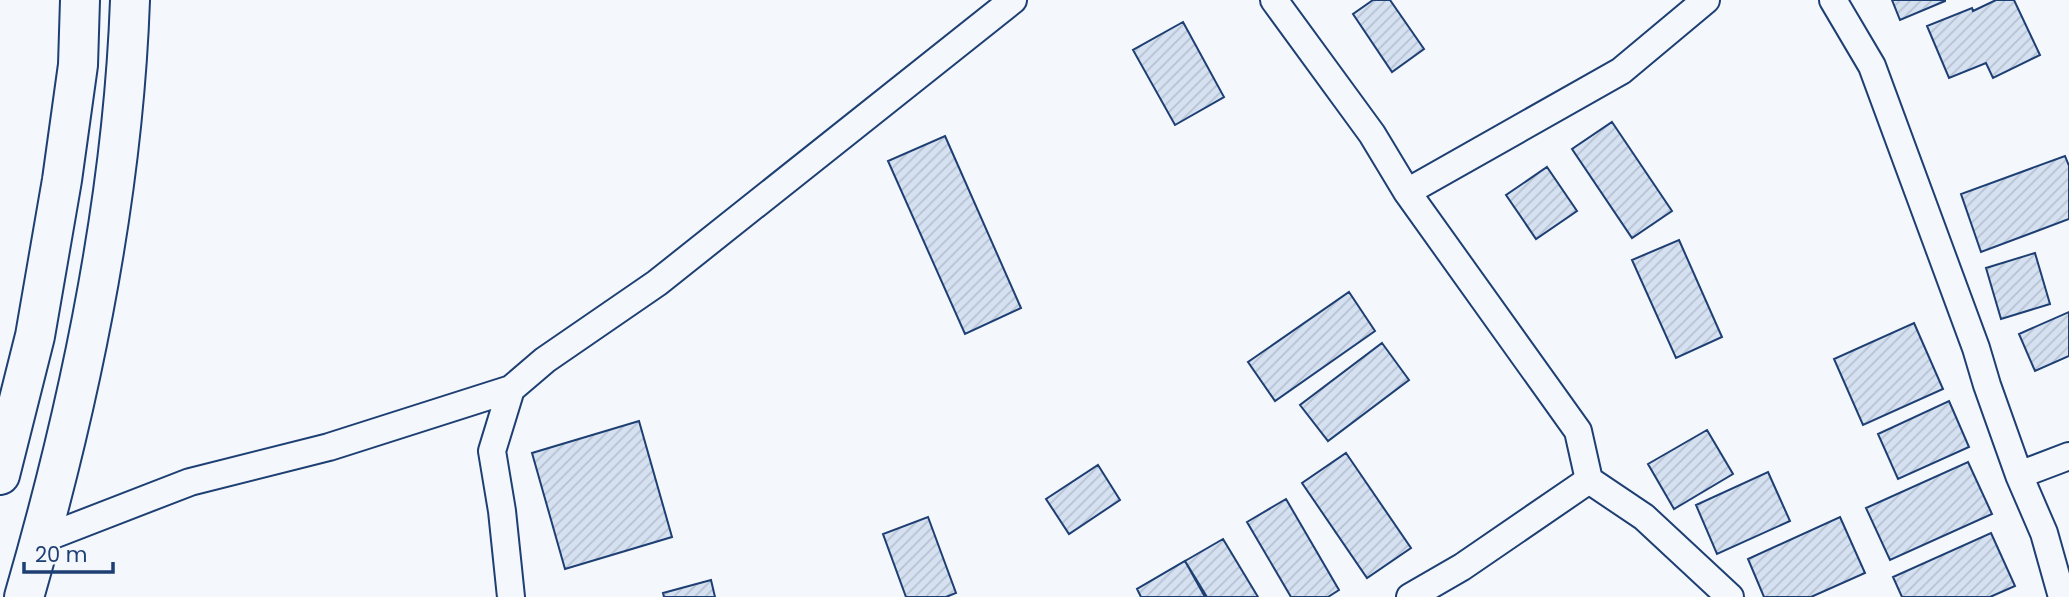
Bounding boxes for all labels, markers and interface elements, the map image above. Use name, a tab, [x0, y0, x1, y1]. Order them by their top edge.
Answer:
scale bar	[24, 530, 114, 574]
text: 20 m	[35, 540, 88, 569]

